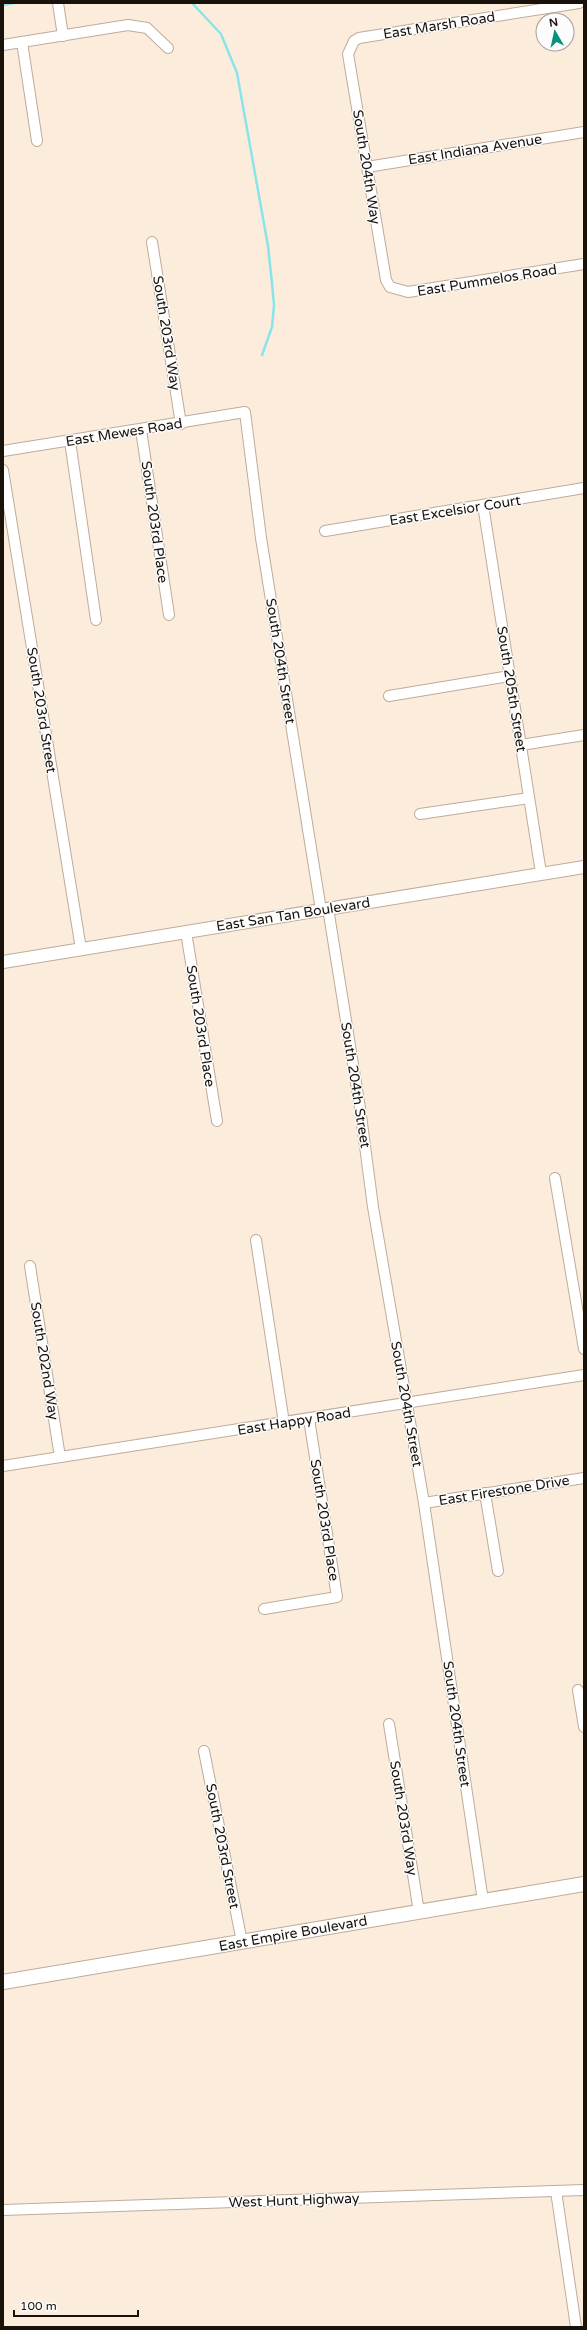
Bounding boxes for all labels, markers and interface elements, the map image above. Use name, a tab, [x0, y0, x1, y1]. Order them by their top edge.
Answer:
street label: East Marsh Road	[382, 8, 496, 43]
north arrow	[535, 12, 575, 52]
text: N	[548, 16, 559, 30]
street label: South 204th Way	[349, 109, 384, 226]
street label: East Indiana Avenue	[407, 131, 543, 168]
street label: East Pummelos Road	[416, 261, 558, 300]
street label: South 203rd Way	[149, 274, 184, 392]
street label: East Mewes Road	[64, 415, 184, 450]
street label: South 203rd Place	[138, 460, 172, 584]
street label: East Excelsior Court	[388, 492, 522, 529]
street label: South 204th Street	[262, 597, 299, 726]
street label: South 205th Street	[493, 625, 530, 754]
street label: South 203rd Street	[23, 646, 60, 775]
street label: East San Tan Boulevard	[215, 894, 371, 935]
street label: South 203rd Place	[182, 964, 219, 1088]
street label: South 204th Street	[337, 1021, 374, 1150]
street label: South 202nd Way	[27, 1301, 62, 1422]
street label: South 204th Street	[387, 1340, 426, 1469]
street label: East Happy Road	[236, 1404, 352, 1439]
street label: South 203rd Place	[306, 1458, 343, 1582]
street label: East Firestone Drive	[437, 1472, 571, 1509]
street label: South 204th Street	[439, 1660, 474, 1789]
street label: South 203rd Way	[386, 1759, 421, 1877]
street label: South 203rd Street	[202, 1782, 243, 1911]
street label: East Empire Boulevard	[218, 1912, 369, 1955]
street label: West Hunt Highway	[228, 2190, 360, 2211]
scale bar	[14, 2292, 138, 2318]
text: 100 m	[20, 2299, 57, 2313]

